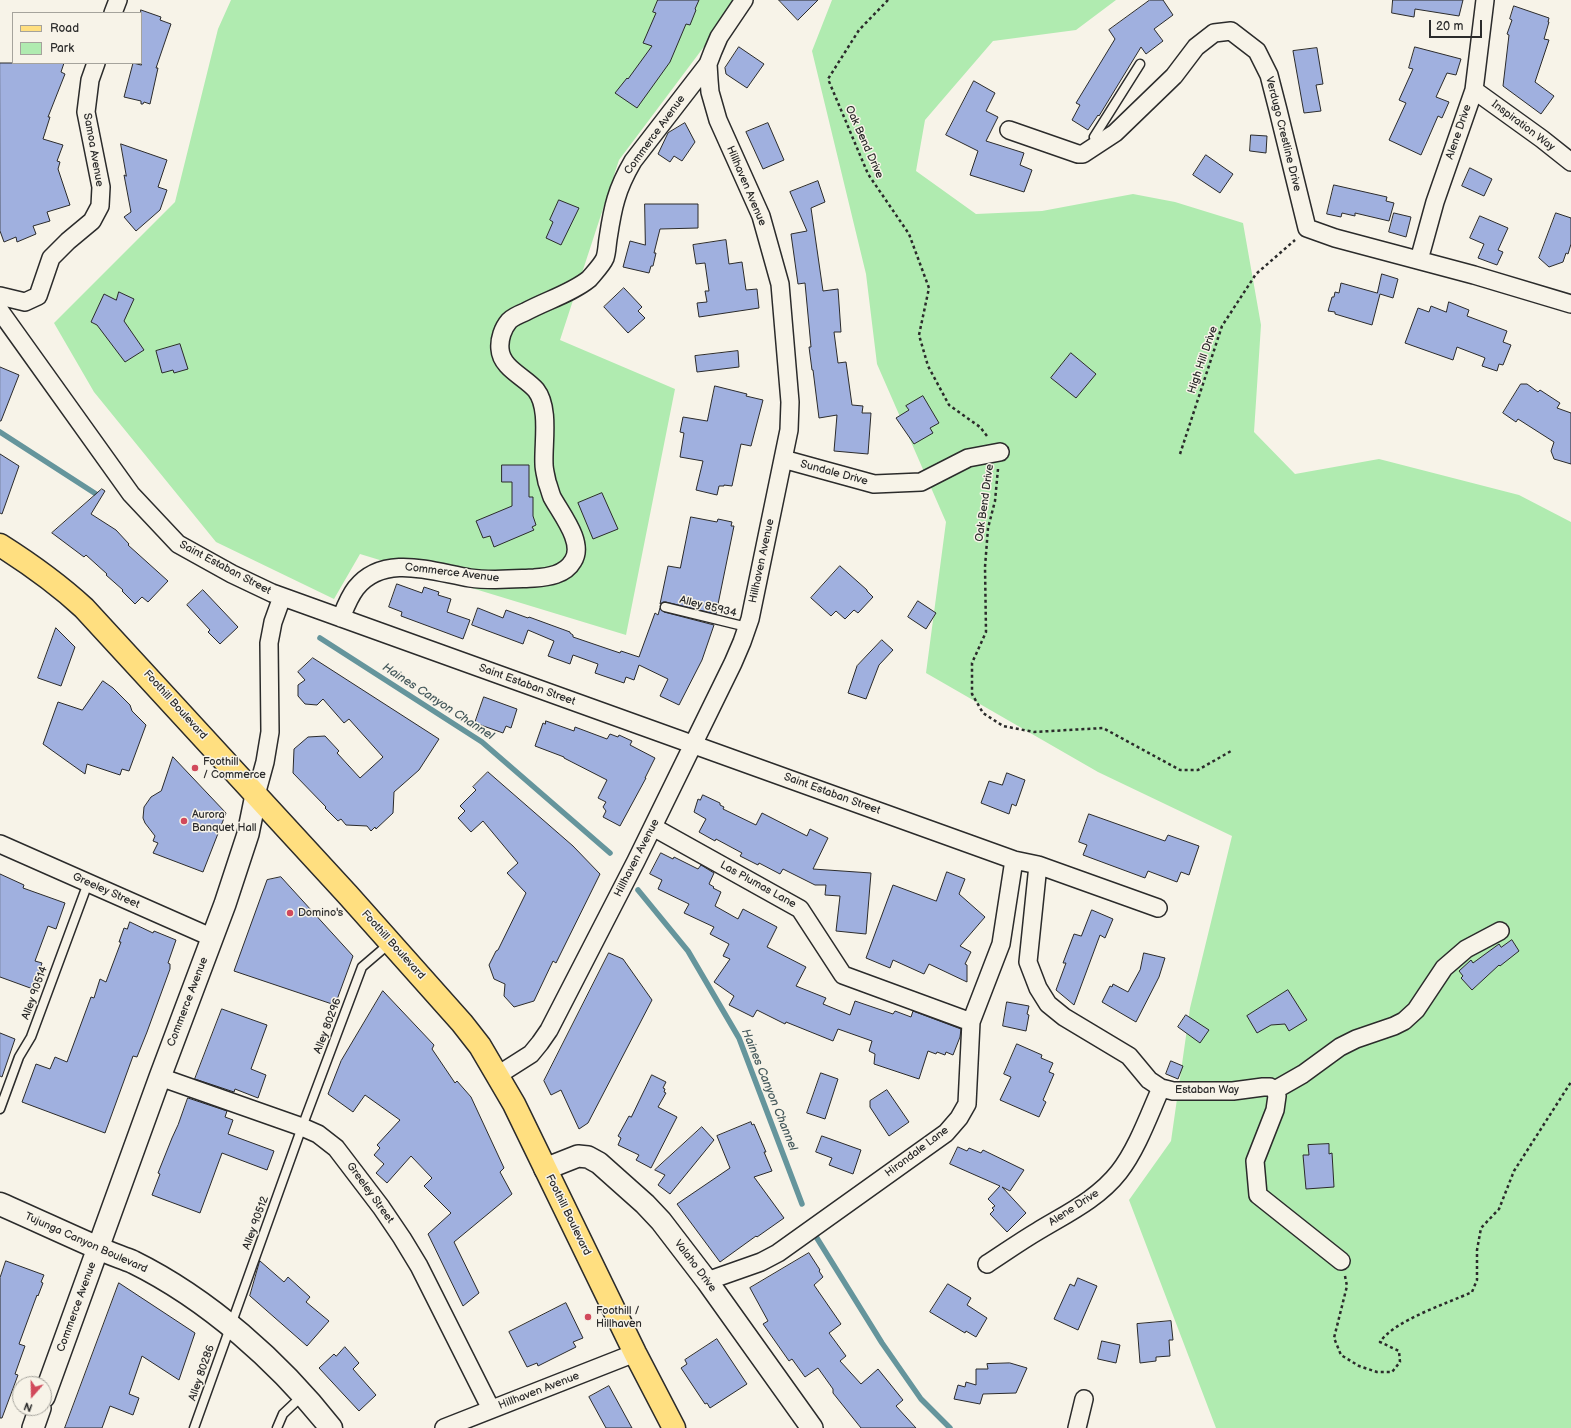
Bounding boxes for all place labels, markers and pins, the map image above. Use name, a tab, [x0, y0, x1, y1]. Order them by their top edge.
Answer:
place label: Foothill / Commerce	[203, 755, 266, 781]
marker: Foothill / Commerce	[190, 763, 200, 773]
place label: Aurora Banquet Hall	[192, 808, 257, 834]
marker: Aurora Banquet Hall	[179, 816, 189, 826]
place label: Domino's	[298, 906, 343, 920]
marker: Domino's	[285, 908, 295, 918]
place label: Foothill / Hillhaven	[596, 1304, 642, 1330]
marker: Foothill / Hillhaven	[583, 1312, 593, 1322]

